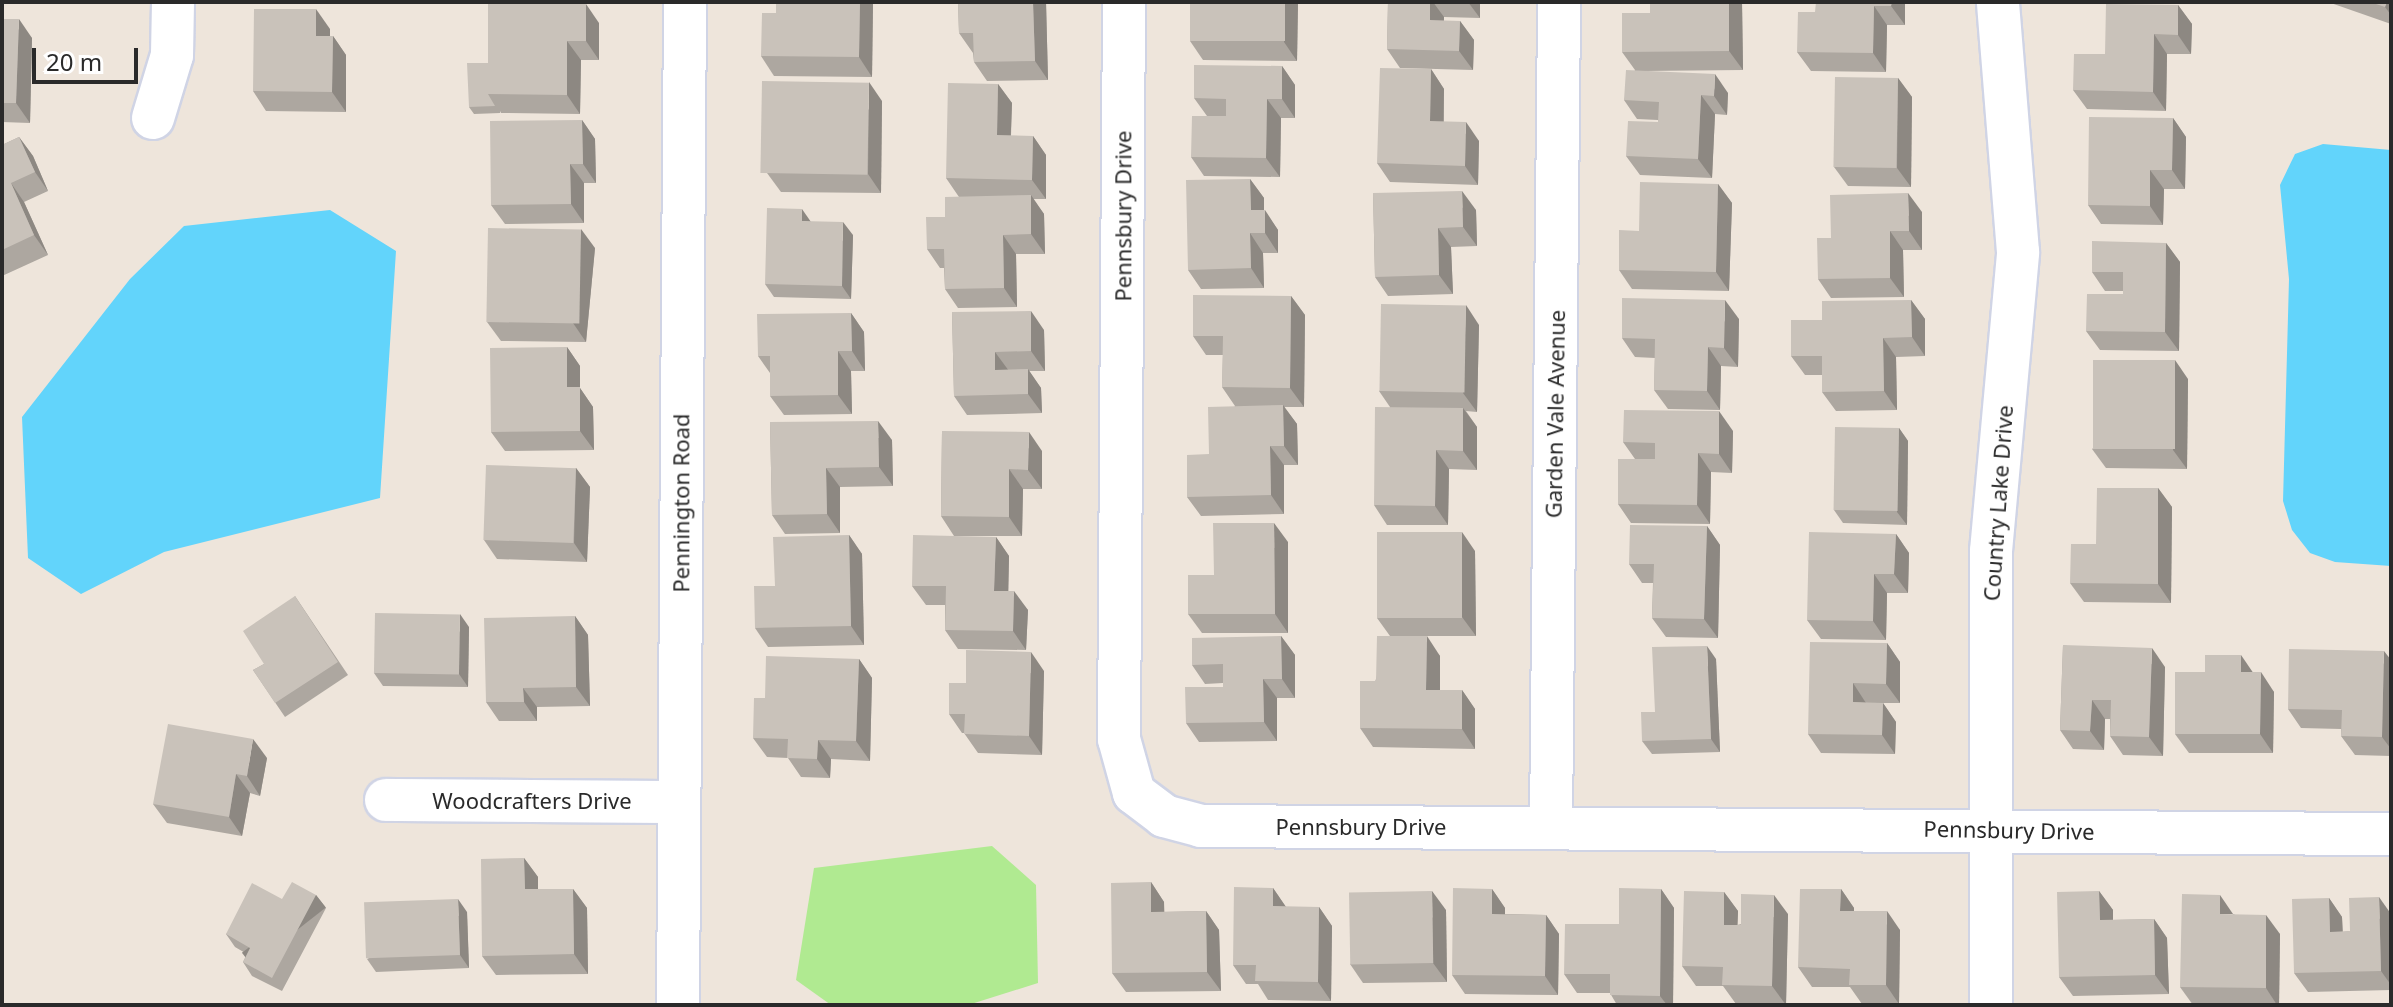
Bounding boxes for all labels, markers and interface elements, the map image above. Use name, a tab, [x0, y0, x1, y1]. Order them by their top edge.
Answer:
scale bar	[36, 32, 142, 82]
text: 20 m	[46, 45, 102, 78]
street label: Pennsbury Drive	[1110, 130, 1136, 302]
street label: Garden Vale Avenue	[1540, 310, 1570, 518]
street label: Country Lake Drive	[1978, 404, 2018, 602]
street label: Pennington Road	[668, 413, 694, 593]
street label: Woodcrafters Drive	[432, 788, 632, 814]
street label: Pennsbury Drive	[1275, 814, 1447, 840]
street label: Pennsbury Drive	[1923, 815, 2095, 845]

